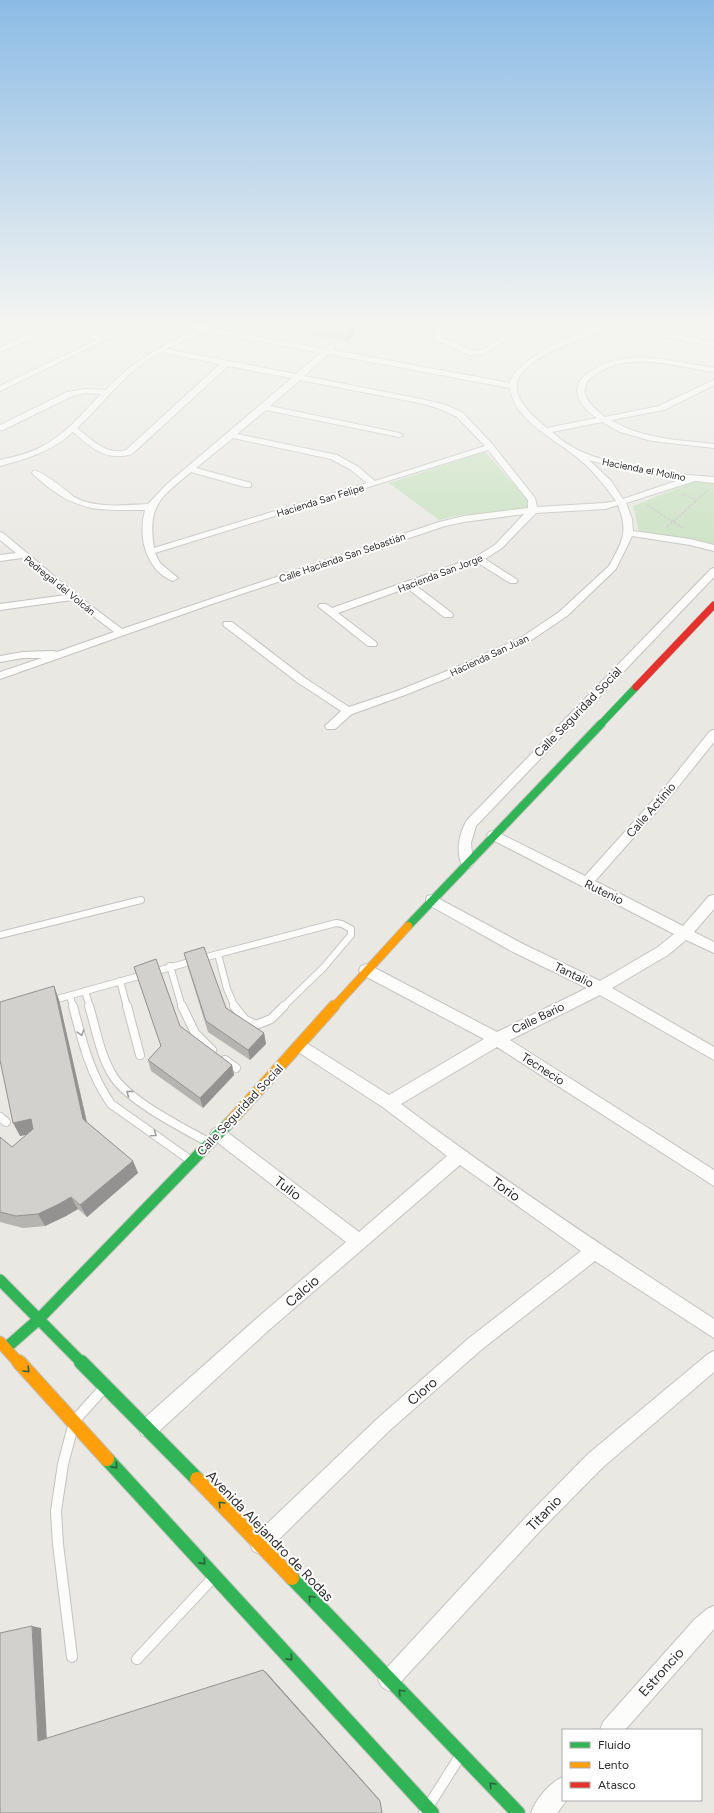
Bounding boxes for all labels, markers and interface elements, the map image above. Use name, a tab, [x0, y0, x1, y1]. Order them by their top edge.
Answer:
street label: Hacienda el Molino	[601, 455, 687, 484]
street label: Hacienda San Felipe	[275, 481, 366, 520]
street label: Calle Hacienda San Sebastián	[277, 530, 407, 585]
street label: Hacienda San Jorge	[396, 551, 485, 596]
street label: Pedregal del Volcán	[21, 553, 98, 618]
street label: Hacienda San Juan	[448, 631, 531, 679]
street label: Calle Seguridad Social	[531, 664, 625, 760]
street label: Calle Actinio	[623, 780, 679, 840]
street label: Rutenio	[582, 877, 626, 907]
street label: Tantalio	[552, 960, 596, 990]
street label: Calle Bario	[509, 999, 567, 1037]
one-way arrow	[76, 1029, 85, 1036]
street label: Tecnecio	[519, 1050, 567, 1088]
street label: Calle Seguridad Social	[194, 1061, 286, 1159]
one-way arrow	[127, 1091, 134, 1098]
one-way arrow	[149, 1129, 156, 1136]
street label: Tulio	[271, 1173, 305, 1204]
street label: Torio	[488, 1174, 523, 1205]
street label: Calcio	[282, 1272, 323, 1311]
one-way arrow	[22, 1365, 30, 1373]
street label: Cloro	[404, 1374, 441, 1409]
one-way arrow	[110, 1461, 118, 1469]
street label: Avenida Alejandro de Rodas	[203, 1467, 337, 1605]
street label: Titanio	[523, 1492, 565, 1535]
one-way arrow	[218, 1501, 226, 1509]
one-way arrow	[198, 1557, 205, 1565]
one-way arrow	[308, 1595, 316, 1603]
street label: Estroncio	[635, 1644, 688, 1700]
one-way arrow	[285, 1653, 293, 1661]
one-way arrow	[398, 1689, 406, 1697]
legend	[562, 1729, 702, 1801]
text: Fluido	[598, 1738, 631, 1752]
text: Lento	[598, 1758, 629, 1772]
text: Atasco	[598, 1778, 636, 1792]
one-way arrow	[489, 1782, 497, 1790]

